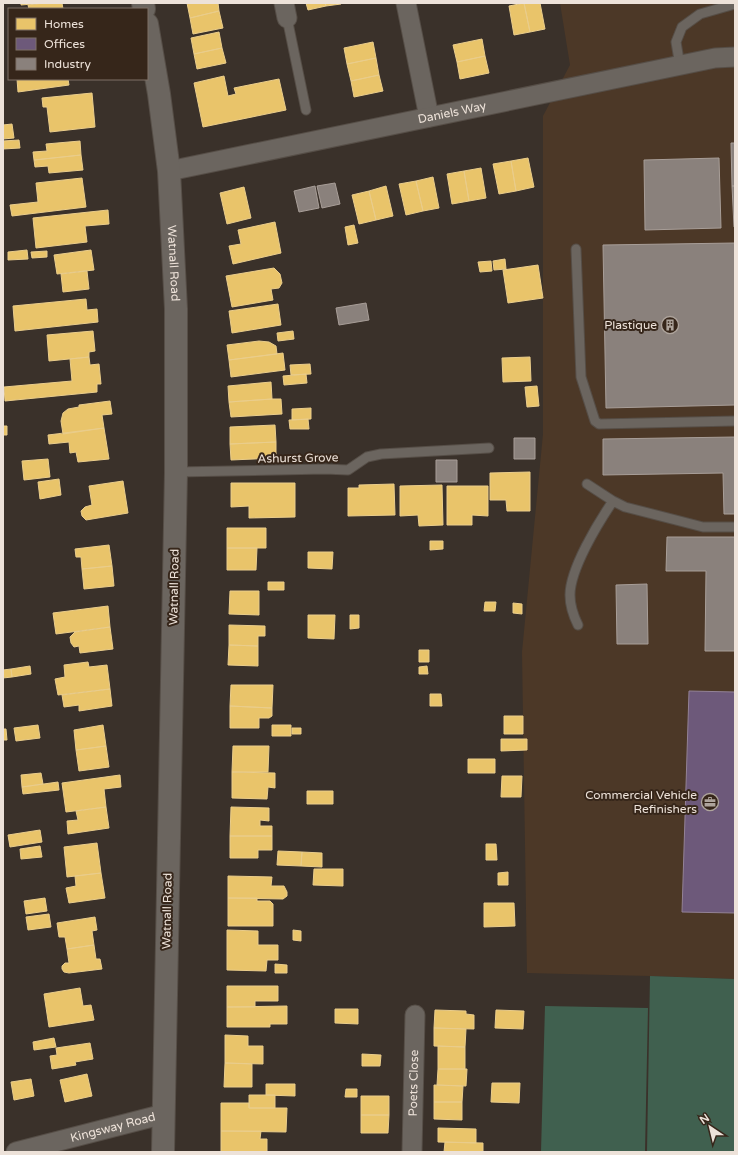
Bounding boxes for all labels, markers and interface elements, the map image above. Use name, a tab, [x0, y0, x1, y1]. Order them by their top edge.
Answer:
legend	[8, 8, 148, 80]
text: Homes	[44, 17, 84, 31]
text: Offices	[44, 37, 85, 51]
text: Industry	[44, 57, 91, 71]
street label: Daniels Way	[417, 98, 488, 126]
street label: Watnall Road	[165, 225, 183, 302]
building icon: Plastique	[660, 315, 680, 335]
place label: Plastique	[604, 318, 657, 332]
street label: Ashurst Grove	[257, 450, 339, 466]
street label: Watnall Road	[166, 549, 182, 625]
place label: Commercial Vehicle Refinishers	[585, 788, 697, 816]
office icon: Commercial Vehicle Refinishers	[700, 792, 720, 812]
street label: Watnall Road	[159, 873, 175, 949]
street label: Poets Close	[406, 1049, 421, 1117]
north arrow	[690, 1107, 730, 1147]
street label: Kingsway Road	[69, 1109, 157, 1145]
text: N	[697, 1111, 712, 1127]

